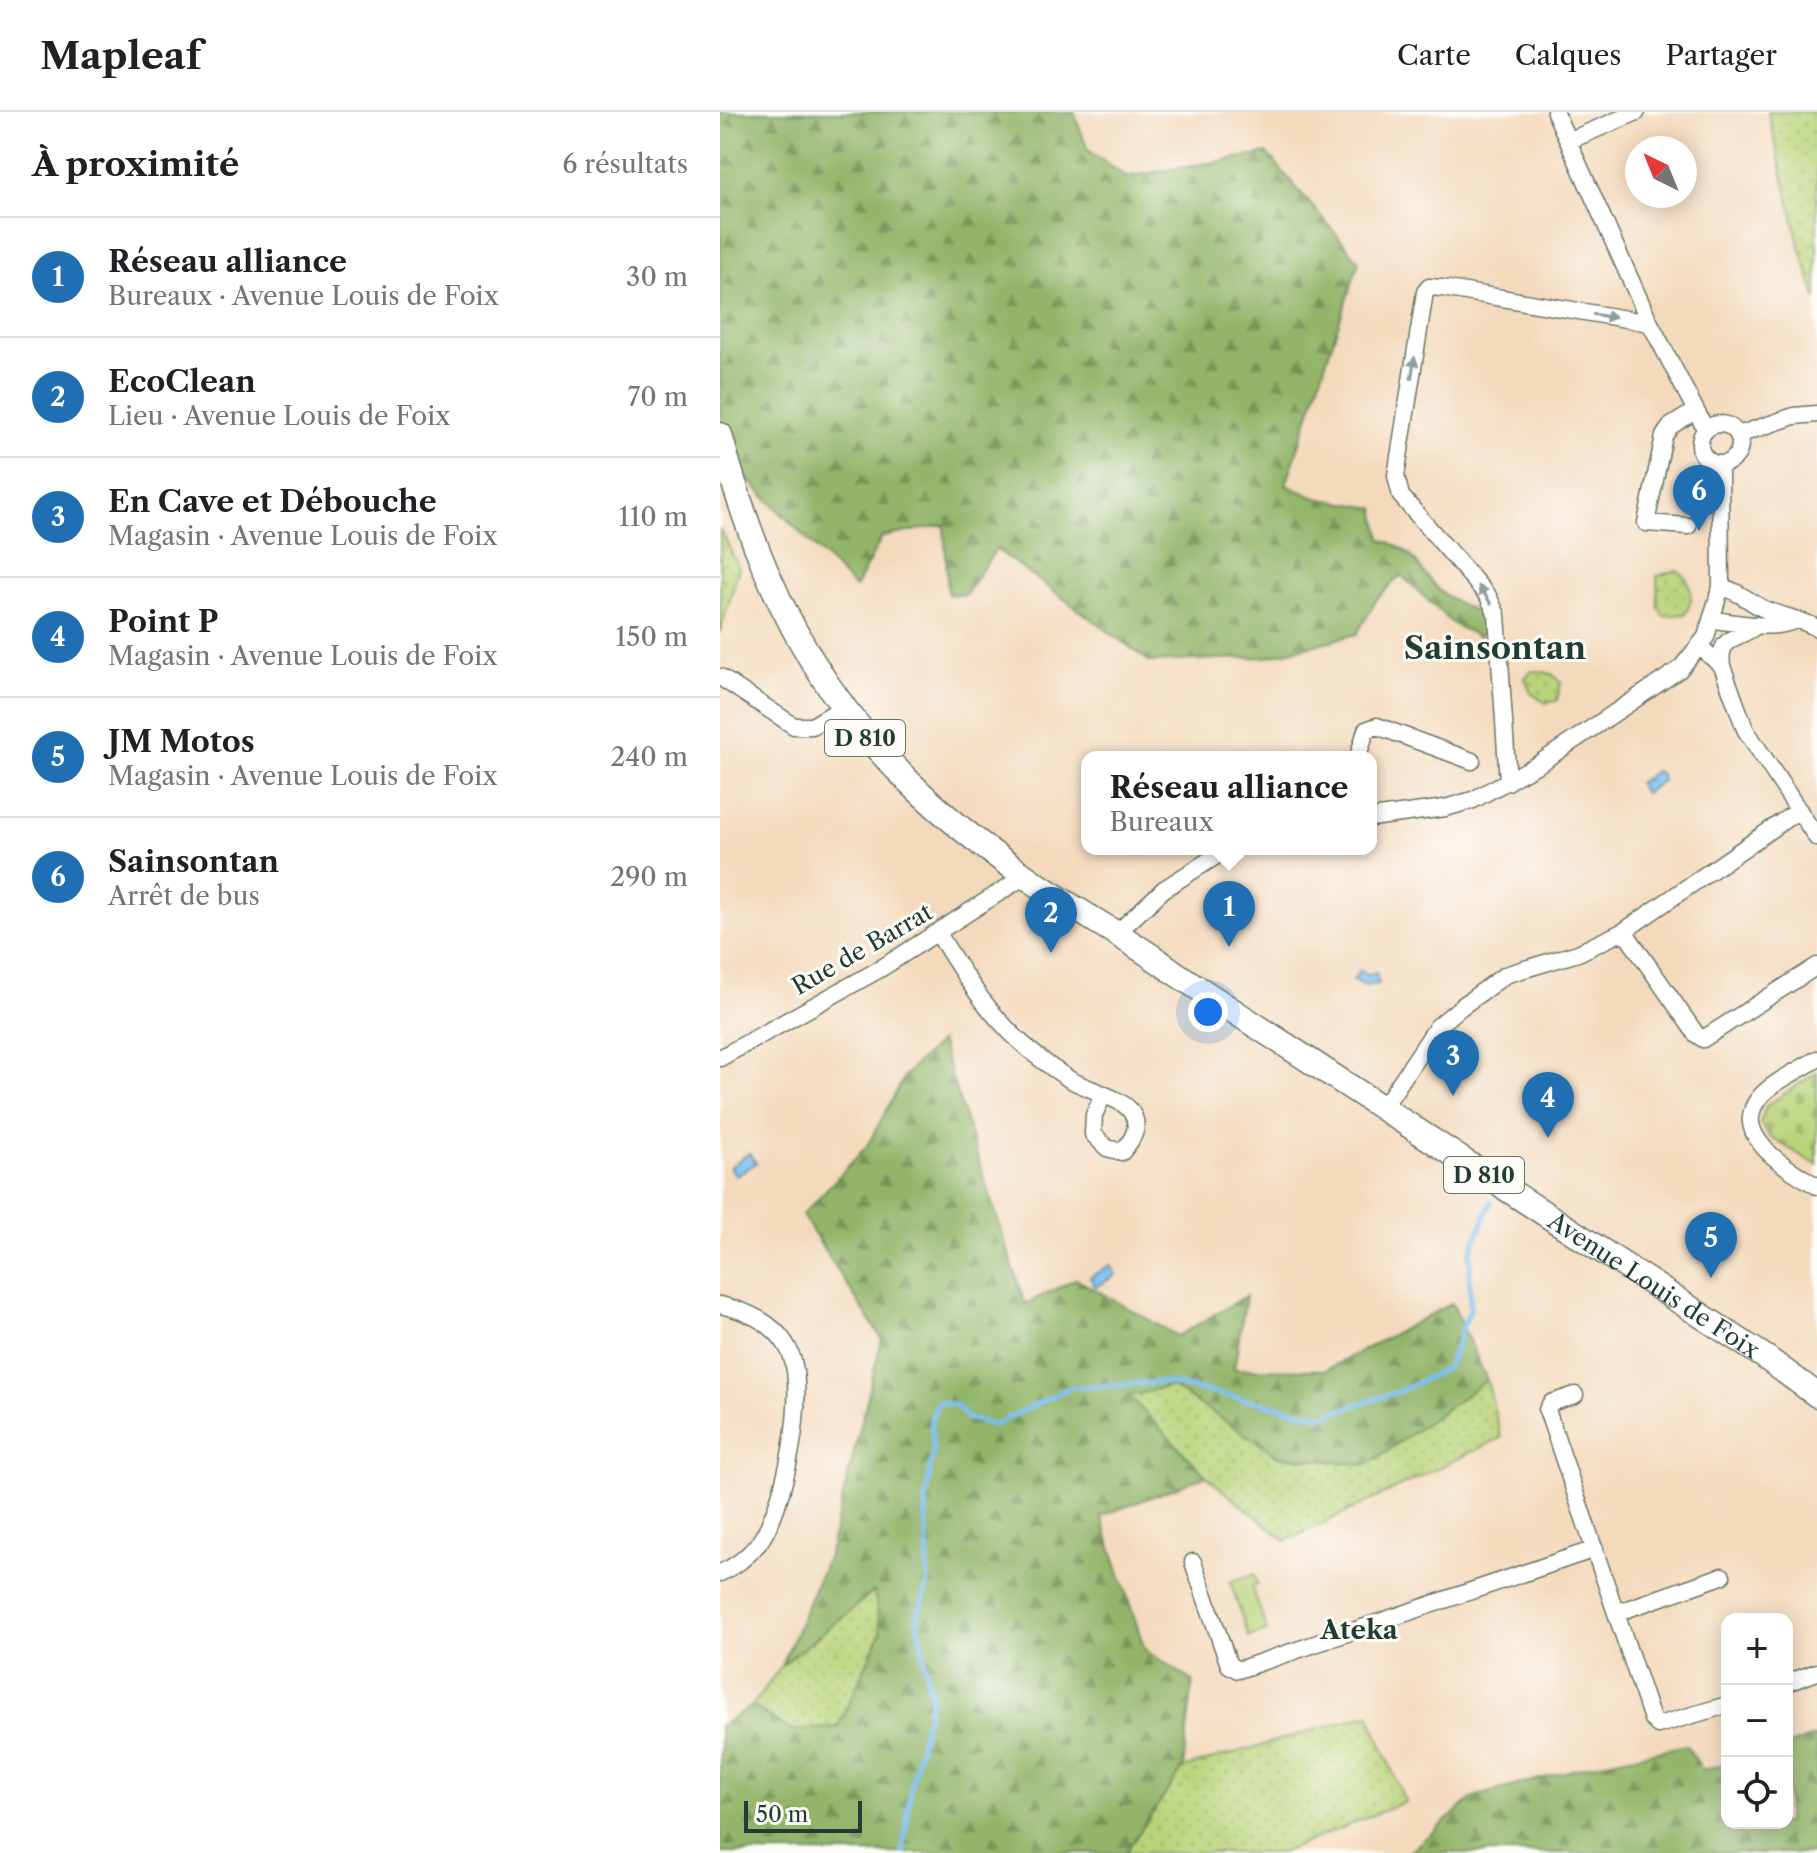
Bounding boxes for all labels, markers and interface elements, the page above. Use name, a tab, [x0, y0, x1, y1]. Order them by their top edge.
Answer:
text: Mapleaf	[40, 32, 202, 79]
text: Carte	[1397, 38, 1471, 72]
text: Calques	[1515, 38, 1622, 72]
text: Partager	[1666, 38, 1777, 72]
north arrow	[1625, 136, 1697, 208]
text: À proximité	[32, 143, 239, 185]
text: 6 résultats	[562, 148, 688, 180]
text: Réseau alliance	[108, 243, 347, 280]
text: 1	[52, 261, 64, 293]
text: 30 m	[626, 261, 688, 293]
text: Bureaux · Avenue Louis de Foix	[108, 280, 499, 312]
one-way arrow	[1591, 310, 1616, 323]
one-way arrow	[1407, 355, 1420, 380]
text: EcoClean	[108, 363, 256, 400]
text: 2	[50, 381, 66, 413]
text: 70 m	[628, 381, 688, 413]
text: Lieu · Avenue Louis de Foix	[108, 400, 450, 432]
pin: 6	[1673, 465, 1725, 531]
text: En Cave et Débouche	[108, 483, 437, 520]
text: 3	[51, 501, 65, 533]
text: 110 m	[619, 501, 688, 533]
text: Magasin · Avenue Louis de Foix	[108, 520, 497, 552]
one-way arrow	[1478, 584, 1493, 605]
text: Point P	[108, 603, 218, 640]
text: 4	[50, 621, 66, 653]
text: 150 m	[615, 621, 688, 653]
district label: Sainsontan	[1404, 628, 1586, 667]
text: Magasin · Avenue Louis de Foix	[108, 640, 497, 672]
road number: D 810	[825, 720, 905, 756]
text: JM Motos	[108, 723, 255, 760]
text: 5	[51, 741, 65, 773]
text: 240 m	[610, 741, 688, 773]
popup	[1081, 751, 1377, 855]
text: Magasin · Avenue Louis de Foix	[108, 760, 497, 792]
text: Réseau alliance	[1109, 769, 1349, 806]
text: Bureaux	[1109, 806, 1214, 838]
text: Sainsontan	[108, 843, 279, 880]
text: 6	[50, 861, 66, 893]
text: 290 m	[610, 861, 688, 893]
text: Arrêt de bus	[108, 880, 260, 912]
pin: 1	[1203, 881, 1255, 947]
pin: 2	[1025, 887, 1077, 953]
street label: Rue de Barrat	[787, 897, 938, 1001]
your location	[1188, 992, 1228, 1032]
pin: 3	[1427, 1030, 1479, 1096]
pin: 4	[1522, 1072, 1574, 1138]
road number: D 810	[1444, 1157, 1524, 1193]
street label: Avenue Louis de Foix	[1542, 1205, 1765, 1364]
pin: 5	[1685, 1212, 1737, 1278]
map controls	[1721, 1613, 1793, 1829]
button: +	[1721, 1613, 1793, 1685]
district label: Ateka	[1319, 1614, 1399, 1646]
button: −	[1721, 1685, 1793, 1757]
button: locate	[1721, 1757, 1793, 1829]
scale bar	[744, 1797, 862, 1833]
text: 50 m	[756, 1801, 808, 1828]

